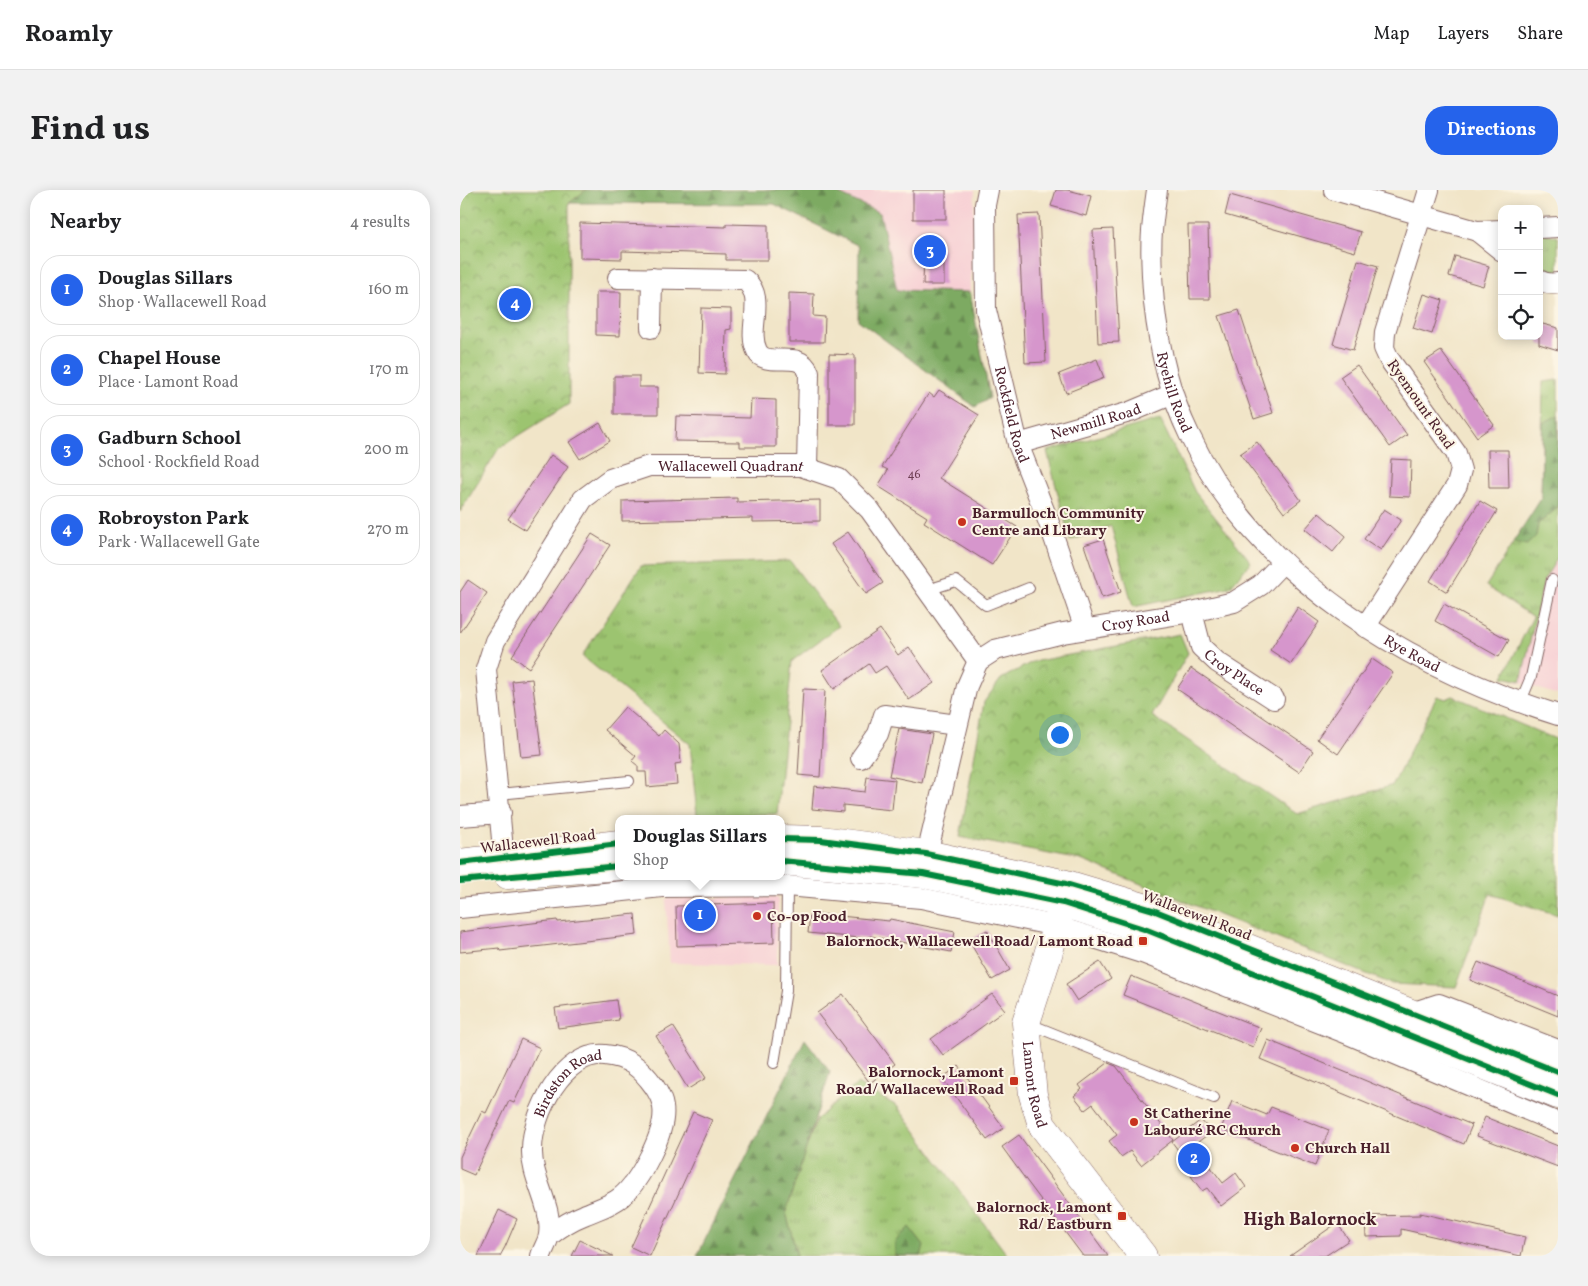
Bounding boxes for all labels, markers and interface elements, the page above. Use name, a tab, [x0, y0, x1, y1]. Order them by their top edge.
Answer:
text: Roamly	[25, 18, 113, 52]
text: Map	[1373, 22, 1409, 47]
text: Layers	[1437, 22, 1489, 47]
text: Share	[1517, 22, 1563, 47]
text: Find us	[30, 106, 150, 154]
button: Directions	[1425, 106, 1558, 155]
map controls	[1498, 205, 1543, 340]
button: +	[1498, 205, 1543, 250]
text: Nearby	[50, 208, 121, 237]
text: 4 results	[350, 212, 410, 234]
pin: 3	[914, 232, 946, 270]
button: −	[1498, 250, 1543, 295]
text: Douglas Sillars	[98, 266, 233, 292]
text: 1	[64, 279, 70, 301]
text: 160 m	[368, 279, 409, 301]
pin: 4	[499, 285, 531, 323]
text: Shop · Wallacewell Road	[98, 292, 267, 314]
button: locate	[1498, 295, 1543, 340]
text: Chapel House	[98, 346, 221, 372]
street label: Ryehill Road	[1150, 350, 1196, 437]
street label: Ryemount Road	[1381, 356, 1459, 454]
text: 2	[63, 359, 71, 381]
text: 170 m	[369, 359, 409, 381]
street label: Rockfield Road	[988, 365, 1033, 466]
text: Place · Lamont Road	[98, 372, 238, 394]
street label: Newmill Road	[1048, 399, 1145, 446]
text: Gadburn School	[98, 426, 241, 452]
text: 3	[63, 439, 71, 461]
text: 200 m	[364, 439, 409, 461]
text: School · Rockfield Road	[98, 452, 260, 474]
street label: Wallacewell Quadrant	[658, 457, 807, 478]
house number: 46	[907, 467, 921, 483]
place label: Barmulloch Community Centre and Library	[972, 504, 1145, 542]
text: Robroyston Park	[98, 506, 249, 532]
marker: Barmulloch Community Centre and Library	[956, 516, 968, 528]
text: 4	[62, 519, 72, 541]
text: 270 m	[367, 519, 409, 541]
text: Park · Wallacewell Gate	[98, 532, 260, 554]
street label: Croy Road	[1100, 607, 1171, 639]
street label: Rye Road	[1379, 631, 1443, 679]
street label: Croy Place	[1198, 645, 1268, 702]
your location	[1047, 722, 1073, 748]
popup	[615, 815, 785, 880]
text: Douglas Sillars	[633, 824, 767, 850]
street label: Wallacewell Road	[479, 825, 597, 860]
text: Shop	[633, 850, 669, 872]
street label: Wallacewell Road	[1139, 886, 1254, 947]
pin: 1	[684, 896, 716, 934]
place label: Co-op Food	[767, 907, 847, 928]
marker: Co-op Food	[751, 910, 763, 922]
place label: Balornock, Wallacewell Road/ Lamont Road	[826, 932, 1133, 953]
marker: Balornock, Wallacewell Road/ Lamont Road	[1137, 935, 1149, 947]
street label: Lamont Road	[1016, 1040, 1051, 1131]
street label: Birdston Road	[530, 1046, 603, 1121]
place label: Balornock, Lamont Road/ Wallacewell Road	[836, 1063, 1004, 1101]
marker: Balornock, Lamont Road/ Wallacewell Road	[1008, 1075, 1020, 1087]
place label: St Catherine Labouré RC Church	[1144, 1104, 1281, 1142]
marker: St Catherine Labouré RC Church	[1128, 1116, 1140, 1128]
place label: Church Hall	[1305, 1139, 1390, 1160]
pin: 2	[1178, 1140, 1210, 1178]
marker: Church Hall	[1289, 1142, 1301, 1154]
place label: Balornock, Lamont Rd/ Eastburn	[976, 1198, 1112, 1236]
district label: High Balornock	[1243, 1208, 1377, 1233]
marker: Balornock, Lamont Rd/ Eastburn	[1116, 1210, 1128, 1222]

